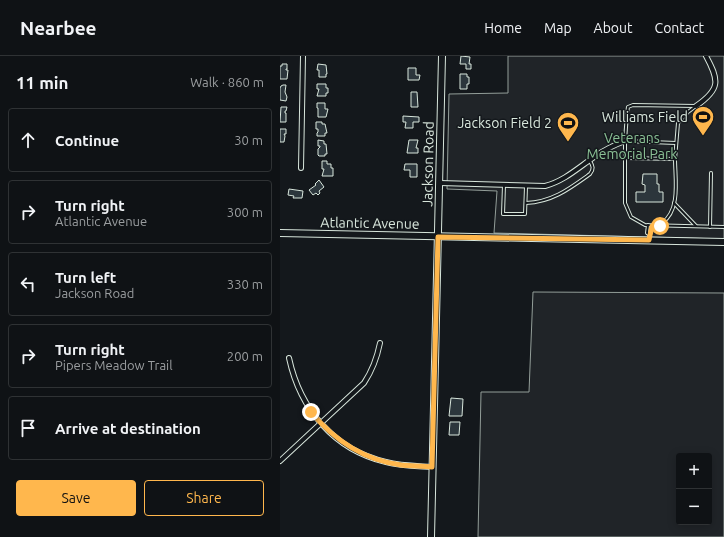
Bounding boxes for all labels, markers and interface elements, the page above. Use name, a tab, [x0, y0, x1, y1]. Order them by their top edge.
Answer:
text: Nearbee	[20, 17, 97, 39]
text: Home	[484, 20, 522, 36]
text: Map	[544, 20, 572, 36]
text: About	[594, 20, 633, 36]
text: Contact	[655, 20, 704, 36]
text: 11 min	[16, 73, 69, 92]
text: Walk · 860 m	[190, 75, 264, 89]
sports icon: Williams Field	[690, 104, 716, 137]
place label: Williams Field	[602, 109, 688, 125]
sports icon: Jackson Field 2	[555, 110, 581, 143]
place label: Jackson Field 2	[457, 115, 552, 131]
street label: Jackson Road	[419, 121, 437, 207]
icon: ahead	[17, 129, 39, 151]
park label: Veterans Memorial Park	[587, 130, 677, 162]
text: Continue	[55, 132, 119, 149]
text: 30 m	[234, 133, 263, 147]
text: Turn right	[55, 197, 125, 214]
icon: right	[17, 201, 39, 223]
text: 300 m	[227, 205, 263, 219]
text: Atlantic Avenue	[55, 214, 147, 228]
street label: Atlantic Avenue	[320, 214, 420, 232]
route start	[651, 217, 669, 235]
text: Turn left	[55, 269, 116, 286]
icon: left	[17, 273, 39, 295]
text: 330 m	[227, 277, 263, 291]
text: Jackson Road	[55, 286, 134, 300]
text: Turn right	[55, 341, 125, 358]
icon: right	[17, 345, 39, 367]
text: 200 m	[227, 349, 263, 363]
text: Pipers Meadow Trail	[55, 358, 173, 372]
route end	[302, 403, 320, 421]
icon: arrive	[17, 417, 39, 439]
text: Arrive at destination	[55, 420, 201, 437]
map controls	[676, 453, 712, 525]
button: +	[676, 453, 712, 489]
button: Save	[16, 480, 136, 516]
button: Share	[144, 480, 264, 516]
button: −	[676, 489, 712, 525]

